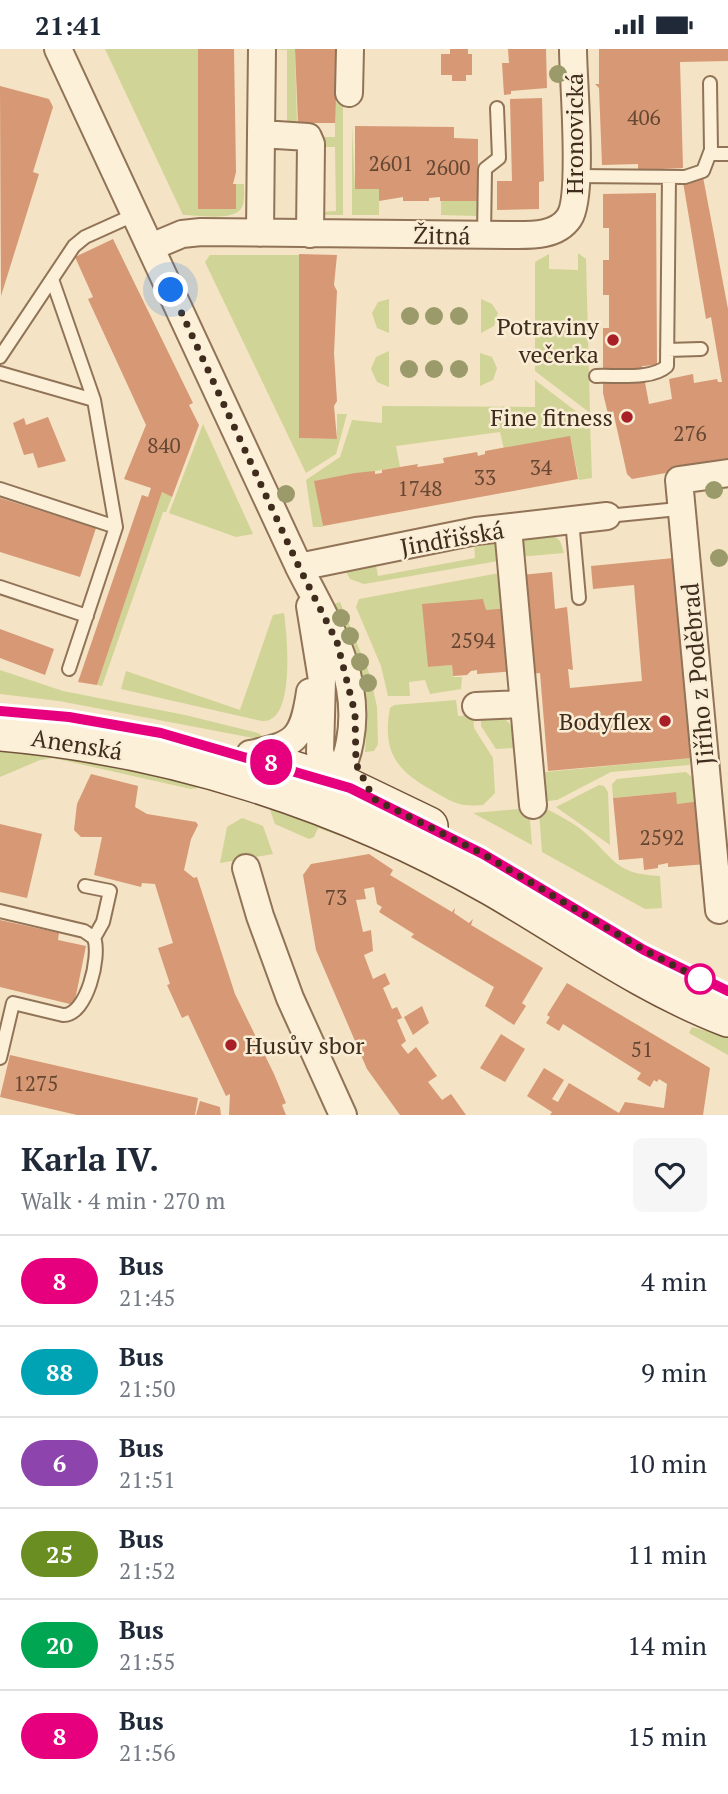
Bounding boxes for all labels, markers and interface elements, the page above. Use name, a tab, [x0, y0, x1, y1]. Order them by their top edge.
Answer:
text: 21:41	[35, 8, 103, 42]
street label: Hronovická	[558, 73, 590, 195]
house number: 406	[627, 103, 661, 131]
house number: 2601	[369, 149, 413, 177]
house number: 2600	[426, 153, 470, 181]
street label: Žitná	[413, 219, 471, 251]
your location	[153, 272, 188, 307]
place label: Potraviny večerka	[496, 310, 600, 370]
marker: Potraviny večerka	[605, 332, 621, 348]
place label: Fine fitness	[490, 401, 613, 433]
marker: Fine fitness	[619, 409, 635, 425]
house number: 276	[673, 419, 707, 447]
house number: 840	[147, 431, 181, 459]
house number: 34	[530, 453, 553, 481]
house number: 33	[474, 463, 496, 491]
house number: 1748	[398, 474, 442, 502]
street label: Jindřišská	[398, 513, 506, 563]
street label: Jiřího z Poděbrad	[673, 582, 721, 766]
house number: 2594	[451, 626, 496, 654]
place label: Bodyflex	[559, 705, 652, 737]
marker: Bodyflex	[657, 713, 673, 729]
street label: Anenská	[29, 721, 125, 767]
line badge: 8	[248, 739, 294, 785]
text: 8	[264, 746, 278, 778]
house number: 2592	[640, 823, 684, 851]
house number: 73	[325, 883, 347, 911]
unlabelled marker	[685, 964, 715, 994]
place label: Husův sbor	[245, 1029, 365, 1061]
house number: 51	[631, 1035, 653, 1063]
marker: Husův sbor	[223, 1037, 239, 1053]
house number: 1275	[14, 1069, 58, 1097]
text: Karla IV.	[21, 1137, 159, 1180]
button: heart	[633, 1138, 707, 1212]
text: Walk · 4 min · 270 m	[21, 1185, 225, 1216]
text: Bus	[119, 1248, 164, 1282]
text: 4 min	[641, 1264, 707, 1298]
text: 8	[53, 1265, 66, 1297]
text: 21:45	[119, 1282, 176, 1313]
text: Bus	[119, 1339, 164, 1373]
text: 9 min	[641, 1355, 707, 1389]
text: 88	[46, 1356, 73, 1388]
text: 21:50	[119, 1373, 176, 1404]
text: Bus	[119, 1430, 164, 1464]
text: 10 min	[627, 1446, 707, 1480]
text: 6	[53, 1447, 66, 1479]
text: 21:51	[119, 1464, 176, 1495]
text: Bus	[119, 1521, 164, 1555]
text: 11 min	[627, 1537, 707, 1571]
text: 25	[46, 1538, 73, 1570]
text: 21:52	[119, 1555, 176, 1586]
text: Bus	[119, 1612, 164, 1646]
text: 14 min	[627, 1628, 707, 1662]
text: 20	[46, 1629, 73, 1661]
text: 21:55	[119, 1646, 176, 1677]
text: Bus	[119, 1703, 164, 1737]
text: 15 min	[627, 1719, 707, 1753]
text: 8	[53, 1720, 66, 1752]
text: 21:56	[119, 1737, 176, 1768]

